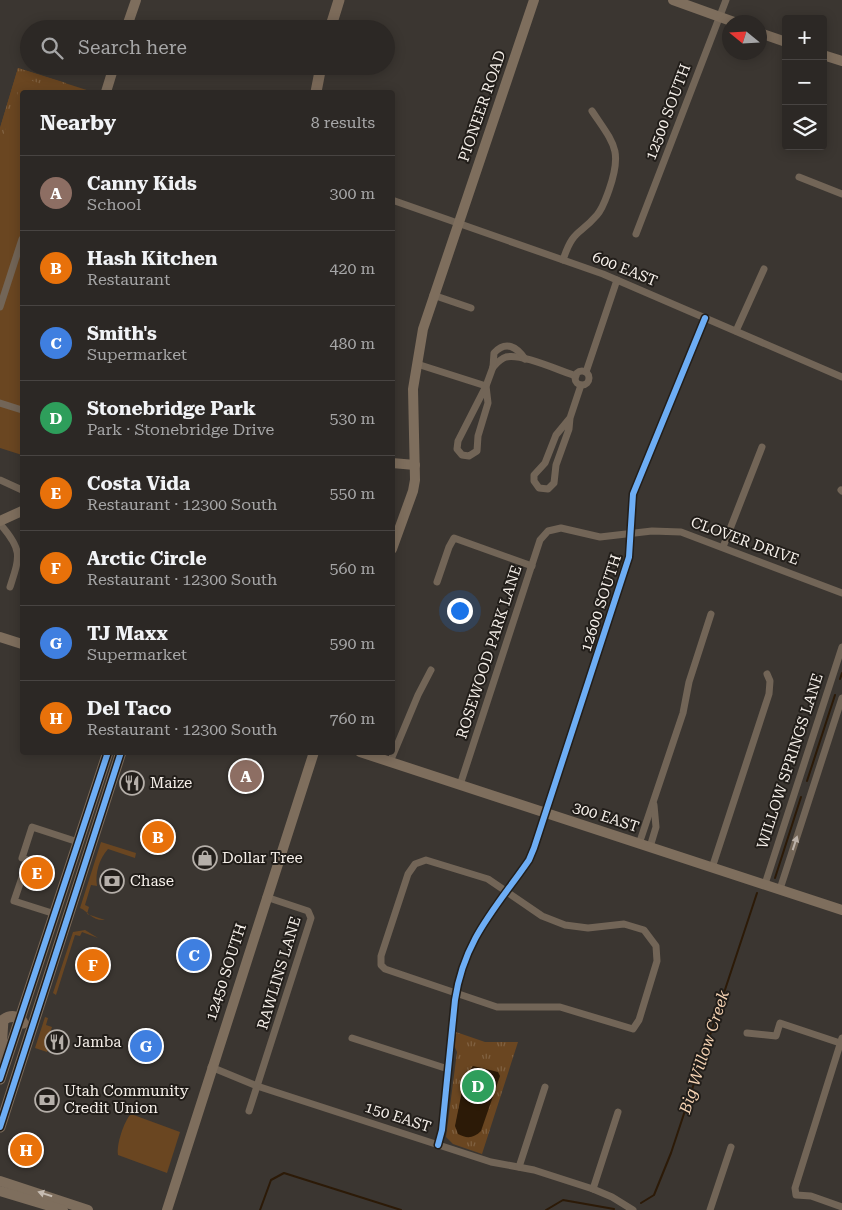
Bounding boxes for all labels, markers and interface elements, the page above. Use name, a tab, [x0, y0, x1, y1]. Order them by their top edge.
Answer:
north arrow	[722, 15, 767, 60]
map controls	[782, 15, 827, 150]
button: +	[782, 15, 827, 60]
search box	[20, 20, 395, 75]
icon: search	[38, 34, 66, 62]
text: Search here	[78, 36, 187, 59]
street label: PIONEER ROAD	[455, 48, 509, 164]
button: −	[782, 60, 827, 105]
street label: 12500 SOUTH	[641, 61, 695, 163]
button: layers	[782, 105, 827, 150]
text: Nearby	[40, 111, 116, 135]
text: 8 results	[311, 113, 375, 132]
text: Canny Kids	[87, 172, 197, 195]
text: A	[50, 184, 62, 203]
text: 300 m	[329, 184, 375, 203]
text: School	[87, 195, 141, 214]
text: Hash Kitchen	[87, 247, 218, 270]
street label: 600 EAST	[590, 248, 660, 290]
text: B	[50, 259, 62, 278]
text: 420 m	[329, 259, 375, 278]
text: Restaurant	[87, 270, 170, 289]
text: Smith's	[87, 322, 157, 345]
text: C	[50, 334, 62, 353]
text: 480 m	[329, 334, 375, 353]
text: Supermarket	[87, 345, 187, 364]
text: Stonebridge Park	[87, 397, 256, 420]
text: D	[50, 409, 62, 428]
text: 530 m	[329, 409, 375, 428]
text: Park · Stonebridge Drive	[87, 420, 274, 439]
text: Costa Vida	[87, 472, 190, 495]
text: E	[51, 484, 61, 503]
text: 550 m	[329, 484, 375, 503]
text: Restaurant · 12300 South	[87, 495, 277, 514]
street label: CLOVER DRIVE	[688, 513, 802, 569]
text: Arctic Circle	[87, 547, 207, 570]
street label: 12600 SOUTH	[577, 552, 625, 654]
text: F	[51, 559, 61, 578]
text: 560 m	[329, 559, 375, 578]
street label: ROSEWOOD PARK LANE	[452, 563, 526, 741]
text: Restaurant · 12300 South	[87, 570, 277, 589]
your location	[447, 598, 473, 624]
text: TJ Maxx	[87, 622, 168, 645]
text: G	[50, 634, 62, 653]
text: 590 m	[329, 634, 375, 653]
text: Supermarket	[87, 645, 187, 664]
street label: WILLOW SPRINGS LANE	[753, 671, 827, 851]
text: Del Taco	[87, 697, 172, 720]
text: H	[49, 709, 63, 728]
text: 760 m	[329, 709, 375, 728]
text: Restaurant · 12300 South	[87, 720, 277, 739]
pin: A	[230, 757, 262, 795]
restaurant icon: Maize	[119, 770, 145, 796]
place label: Maize	[150, 774, 192, 792]
street label: 300 EAST	[571, 798, 641, 836]
pin: B	[142, 818, 174, 856]
one-way arrow	[791, 835, 799, 850]
shop icon: Dollar Tree	[192, 845, 218, 871]
place label: Dollar Tree	[222, 849, 303, 867]
pin: E	[21, 854, 53, 892]
bank icon: Chase	[99, 868, 125, 894]
place label: Chase	[130, 872, 174, 890]
street label: RAWLINS LANE	[253, 914, 305, 1032]
street label: 12450 SOUTH	[202, 921, 250, 1023]
pin: C	[178, 936, 210, 974]
pin: F	[77, 946, 109, 984]
water label: Big Willow Creek	[675, 988, 733, 1117]
pin: G	[130, 1027, 162, 1065]
restaurant icon: Jamba	[44, 1029, 70, 1055]
place label: Jamba	[74, 1033, 121, 1051]
pin: D	[462, 1067, 494, 1105]
place label: Utah Community Credit Union	[64, 1082, 189, 1117]
bank icon: Utah Community Credit Union	[34, 1087, 60, 1113]
street label: 150 EAST	[363, 1098, 433, 1136]
pin: H	[10, 1131, 42, 1169]
one-way arrow	[37, 1190, 52, 1198]

